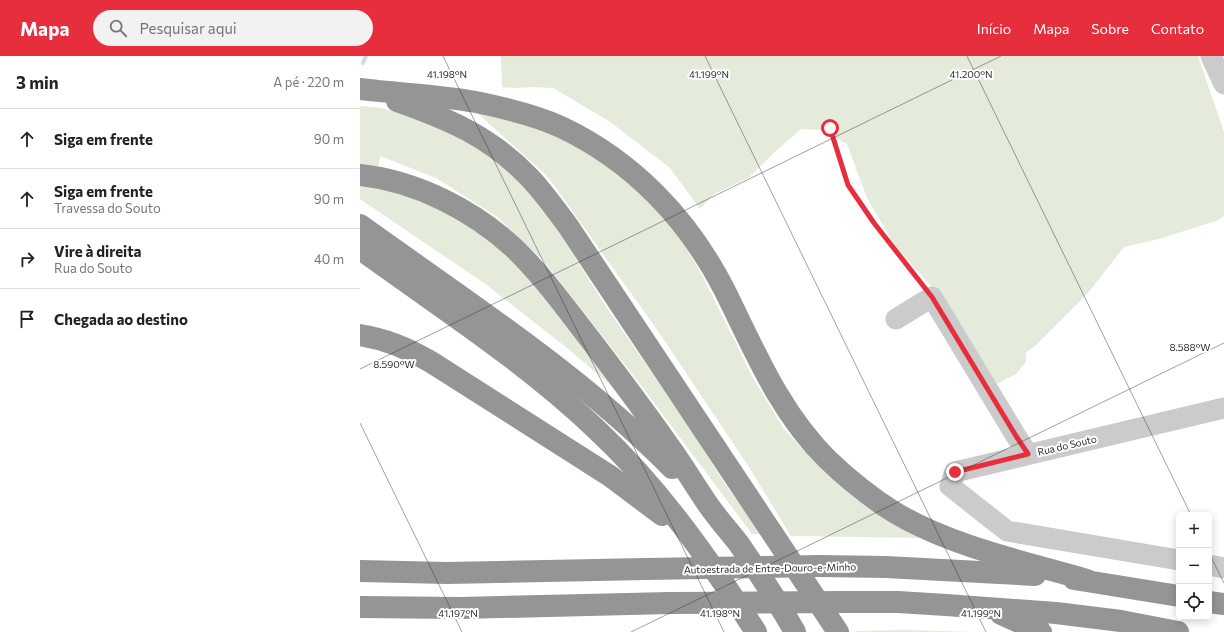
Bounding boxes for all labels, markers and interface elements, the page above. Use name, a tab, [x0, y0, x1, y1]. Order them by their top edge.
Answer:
search box	[93, 10, 373, 46]
text: Mapa	[20, 17, 69, 40]
icon: search	[107, 17, 129, 39]
text: Pesquisar aqui	[139, 19, 237, 37]
text: Início	[977, 20, 1011, 37]
text: Mapa	[1033, 20, 1069, 37]
text: Sobre	[1091, 20, 1129, 37]
text: Contato	[1151, 20, 1204, 37]
text: 41.198°N	[427, 68, 467, 80]
text: 41.199°N	[689, 68, 729, 80]
text: 41.200°N	[949, 68, 993, 80]
text: 3 min	[16, 72, 59, 93]
text: A pé · 220 m	[273, 74, 344, 90]
route start	[821, 119, 839, 137]
icon: ahead	[16, 128, 38, 150]
text: Siga em frente	[54, 130, 153, 148]
text: 90 m	[314, 131, 344, 147]
text: Siga em frente	[54, 182, 153, 200]
icon: ahead	[16, 188, 38, 210]
text: 90 m	[314, 191, 344, 207]
text: Travessa do Souto	[54, 200, 161, 216]
text: Vire à direita	[54, 242, 142, 260]
icon: right	[16, 248, 38, 270]
text: 40 m	[314, 251, 344, 267]
text: Rua do Souto	[54, 260, 133, 276]
icon: arrive	[16, 308, 38, 330]
text: Chegada ao destino	[54, 310, 188, 328]
text: 8.588°W	[1169, 341, 1211, 353]
text: 8.590°W	[373, 358, 415, 370]
street label: Rua do Souto	[1036, 432, 1098, 458]
route end	[946, 463, 964, 481]
map controls	[1176, 512, 1212, 620]
button: +	[1176, 512, 1212, 548]
button: −	[1176, 548, 1212, 584]
street label: Autoestrada de Entre-Douro-e-Minho	[684, 560, 856, 576]
button: locate	[1176, 584, 1212, 620]
text: 41.197°N	[438, 607, 478, 619]
text: 41.198°N	[700, 607, 740, 619]
text: 41.199°N	[961, 607, 1001, 619]

